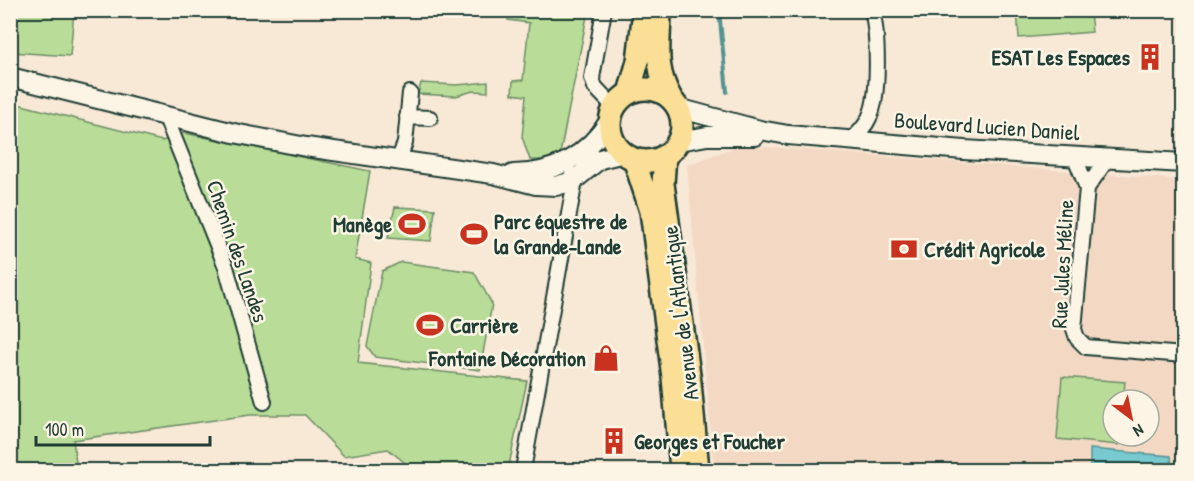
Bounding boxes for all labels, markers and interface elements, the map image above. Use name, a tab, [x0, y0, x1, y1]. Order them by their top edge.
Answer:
place label: ESAT Les Espaces	[992, 42, 1131, 73]
building icon: ESAT Les Espaces	[1135, 42, 1165, 72]
street label: Boulevard Lucien Daniel	[893, 105, 1081, 147]
street label: Chemin des Landes	[200, 176, 276, 326]
street label: Rue Jules Méline	[1044, 199, 1080, 329]
place label: Parc équestre de la Grande-Lande	[494, 206, 628, 261]
place label: Manège	[333, 209, 392, 240]
sports icon: Manège	[397, 209, 427, 239]
sports icon: Parc équestre de la Grande-Lande	[459, 219, 489, 249]
street label: Avenue de l'Atlantique	[654, 224, 706, 402]
bank icon: Crédit Agricole	[889, 234, 919, 264]
place label: Crédit Agricole	[924, 234, 1046, 265]
sports icon: Carrière	[415, 310, 445, 340]
place label: Carrière	[450, 310, 519, 340]
place label: Fontaine Décoration	[428, 343, 586, 373]
shop icon: Fontaine Décoration	[591, 343, 621, 373]
north arrow	[1101, 388, 1161, 448]
scale bar	[36, 409, 210, 447]
text: 100 m	[45, 417, 84, 442]
text: N	[1129, 419, 1148, 443]
building icon: Georges et Foucher	[599, 426, 629, 456]
place label: Georges et Foucher	[634, 426, 786, 457]

